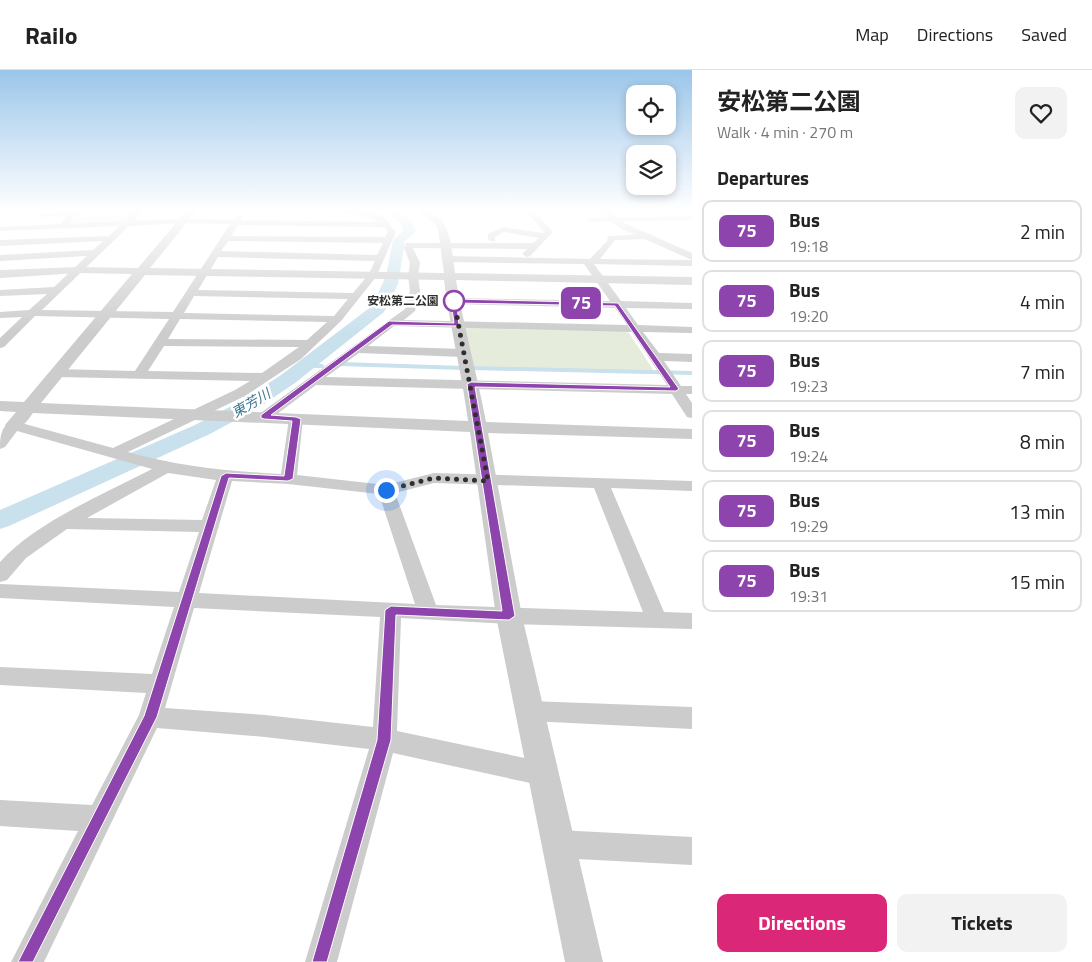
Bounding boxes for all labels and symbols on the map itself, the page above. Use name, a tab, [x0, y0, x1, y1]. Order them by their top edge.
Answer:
line badge: 75	[558, 287, 604, 319]
marker: 安松第二公園	[443, 290, 465, 312]
place label: 安松第二公園	[367, 291, 439, 310]
water label: 東芳川	[227, 382, 276, 422]
your location	[374, 478, 399, 503]

